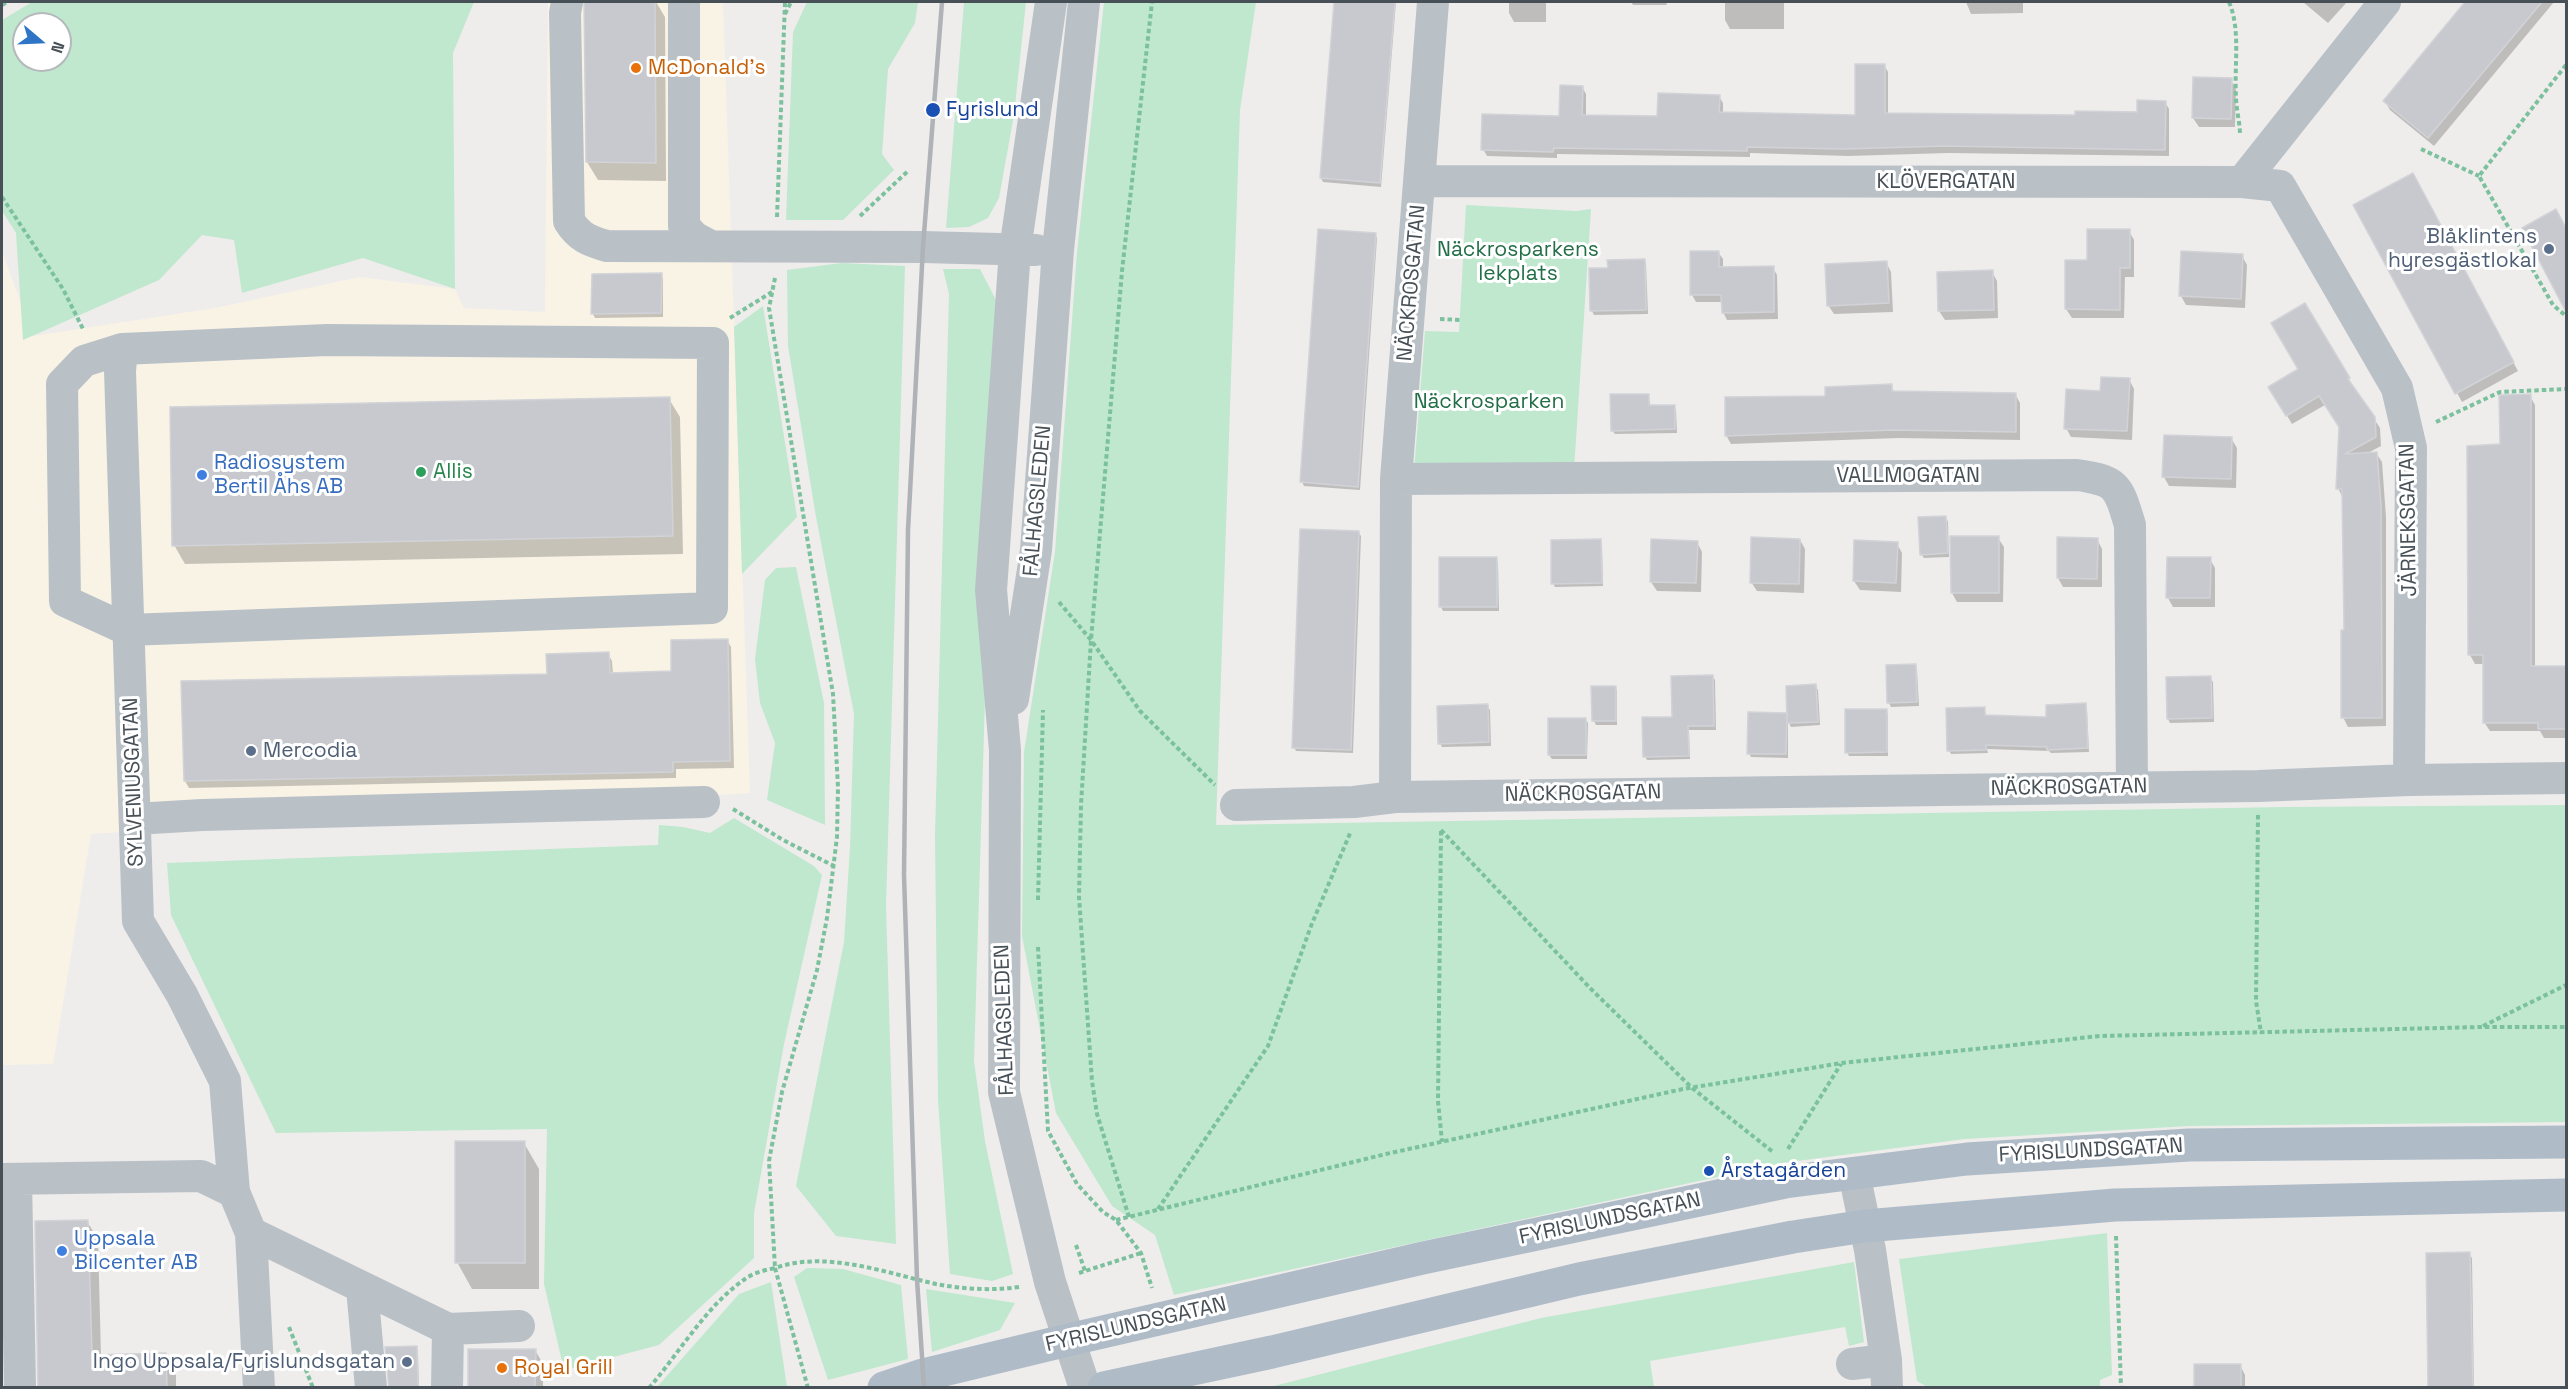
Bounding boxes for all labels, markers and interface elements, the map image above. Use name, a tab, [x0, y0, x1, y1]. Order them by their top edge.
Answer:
north arrow	[12, 12, 72, 72]
text: N	[46, 39, 69, 56]
place label: McDonald's	[648, 55, 766, 81]
marker: McDonald's	[629, 61, 643, 75]
place label: Fyrislund	[946, 97, 1039, 123]
marker: Fyrislund	[924, 101, 942, 119]
street label: KLÖVERGATAN	[1876, 169, 2016, 195]
street label: NÄCKROSGATAN	[1393, 204, 1431, 362]
place label: Blåklintens hyresgästlokal	[2388, 224, 2537, 274]
park label: Näckrosparkens lekplats	[1437, 237, 1599, 287]
marker: Blåklintens hyresgästlokal	[2542, 242, 2556, 256]
park label: Näckrosparken	[1414, 389, 1564, 415]
street label: FÅLHAGSLEDEN	[1019, 424, 1057, 578]
street label: JÄRNEKSGATAN	[2395, 443, 2423, 597]
place label: Radiosystem Bertil Åhs AB	[214, 450, 345, 500]
place label: Allis	[433, 459, 473, 485]
street label: VALLMOGATAN	[1836, 463, 1980, 489]
marker: Allis	[414, 465, 428, 479]
marker: Radiosystem Bertil Åhs AB	[195, 468, 209, 482]
street label: SYLVENIUSGATAN	[118, 697, 150, 867]
place label: Mercodia	[263, 738, 357, 764]
marker: Mercodia	[244, 744, 258, 758]
street label: NÄCKROSGATAN	[1990, 774, 2148, 802]
street label: NÄCKROSGATAN	[1504, 780, 1662, 808]
street label: FÅLHAGSLEDEN	[990, 944, 1020, 1096]
street label: FYRISLUNDSGATAN	[1998, 1134, 2184, 1168]
place label: Årstagården	[1721, 1158, 1846, 1184]
marker: Årstagården	[1702, 1164, 1716, 1178]
street label: FYRISLUNDSGATAN	[1517, 1187, 1703, 1251]
place label: Uppsala Bilcenter AB	[74, 1226, 198, 1276]
marker: Uppsala Bilcenter AB	[55, 1244, 69, 1258]
street label: FYRISLUNDSGATAN	[1043, 1292, 1229, 1358]
place label: Ingo Uppsala/Fyrislundsgatan	[93, 1349, 395, 1375]
marker: Ingo Uppsala/Fyrislundsgatan	[400, 1355, 414, 1369]
place label: Royal Grill	[514, 1355, 613, 1381]
marker: Royal Grill	[495, 1361, 509, 1375]

